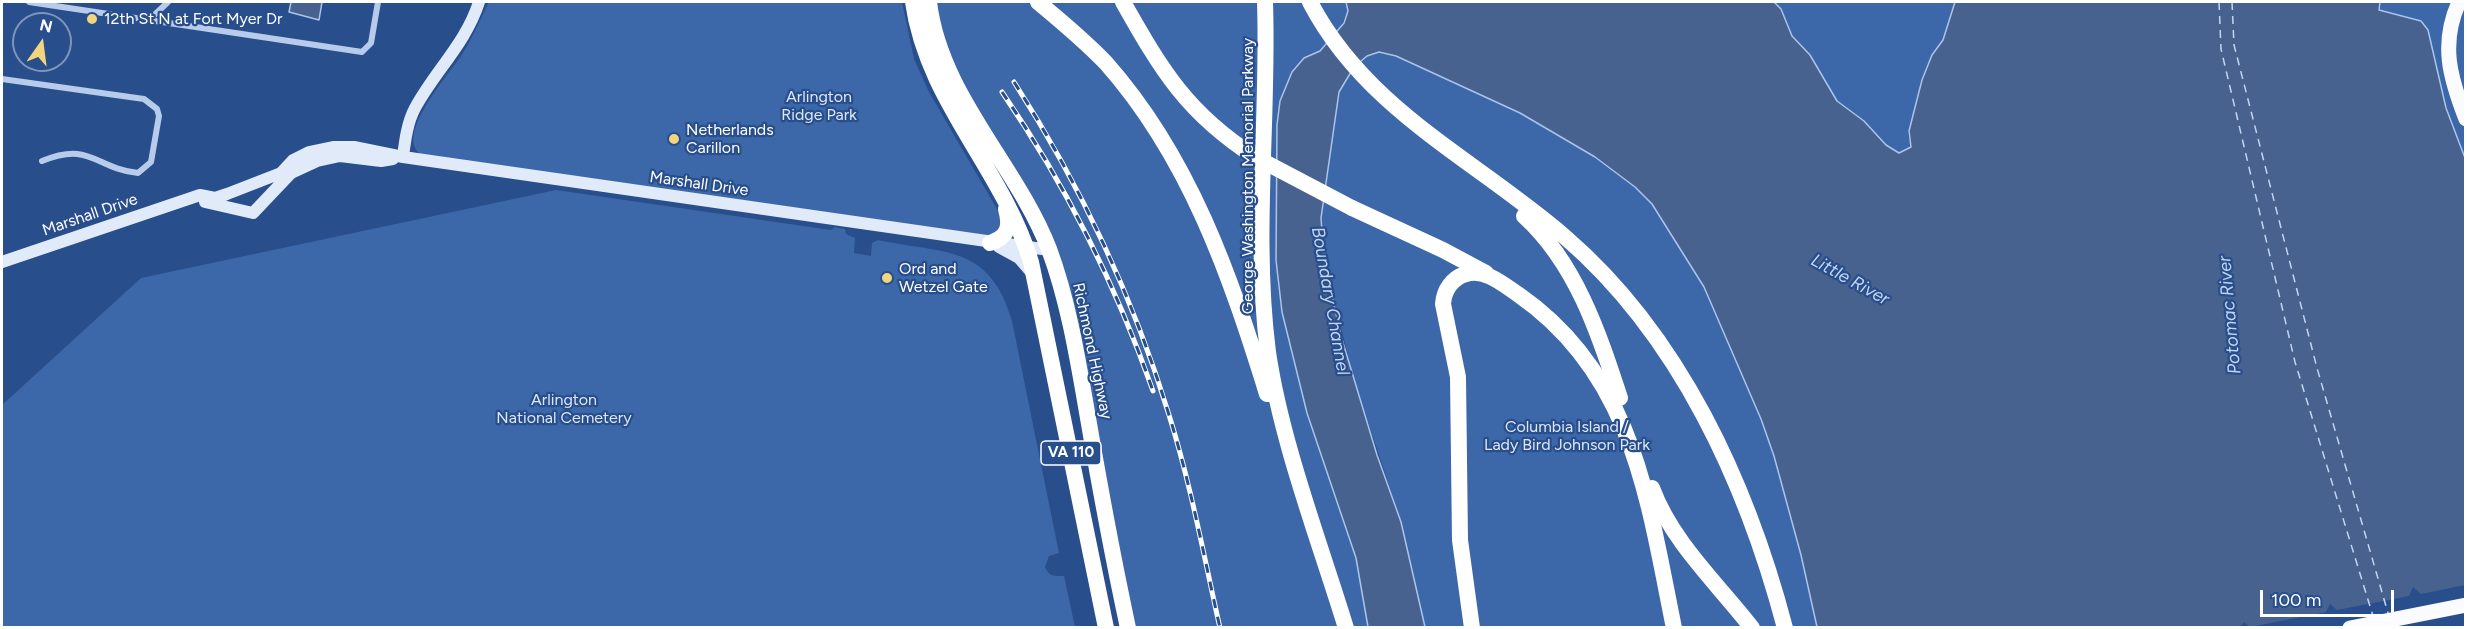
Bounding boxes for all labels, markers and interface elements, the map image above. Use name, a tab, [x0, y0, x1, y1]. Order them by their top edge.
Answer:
place label: 12th St N at Fort Myer Dr	[104, 9, 282, 29]
north arrow	[12, 12, 72, 72]
marker: 12th St N at Fort Myer Dr	[85, 12, 99, 26]
text: N	[38, 15, 54, 37]
street label: George Washington Memorial Parkway	[1238, 38, 1258, 314]
park label: Arlington Ridge Park	[781, 87, 857, 125]
place label: Netherlands Carillon	[686, 120, 774, 158]
marker: Netherlands Carillon	[667, 132, 681, 146]
street label: Marshall Drive	[648, 168, 750, 200]
street label: Marshall Drive	[40, 190, 140, 240]
water label: Boundary Channel	[1306, 225, 1354, 377]
water label: Little River	[1807, 250, 1893, 310]
water label: Potomac River	[2214, 255, 2246, 375]
place label: Ord and Wetzel Gate	[899, 259, 988, 297]
marker: Ord and Wetzel Gate	[880, 271, 894, 285]
street label: Richmond Highway	[1068, 281, 1116, 421]
park label: Arlington National Cemetery	[496, 390, 632, 428]
park label: Columbia Island / Lady Bird Johnson Park	[1484, 417, 1650, 455]
road number: VA 110	[1041, 441, 1101, 465]
scale bar	[2263, 578, 2396, 616]
text: 100 m	[2271, 589, 2321, 611]

